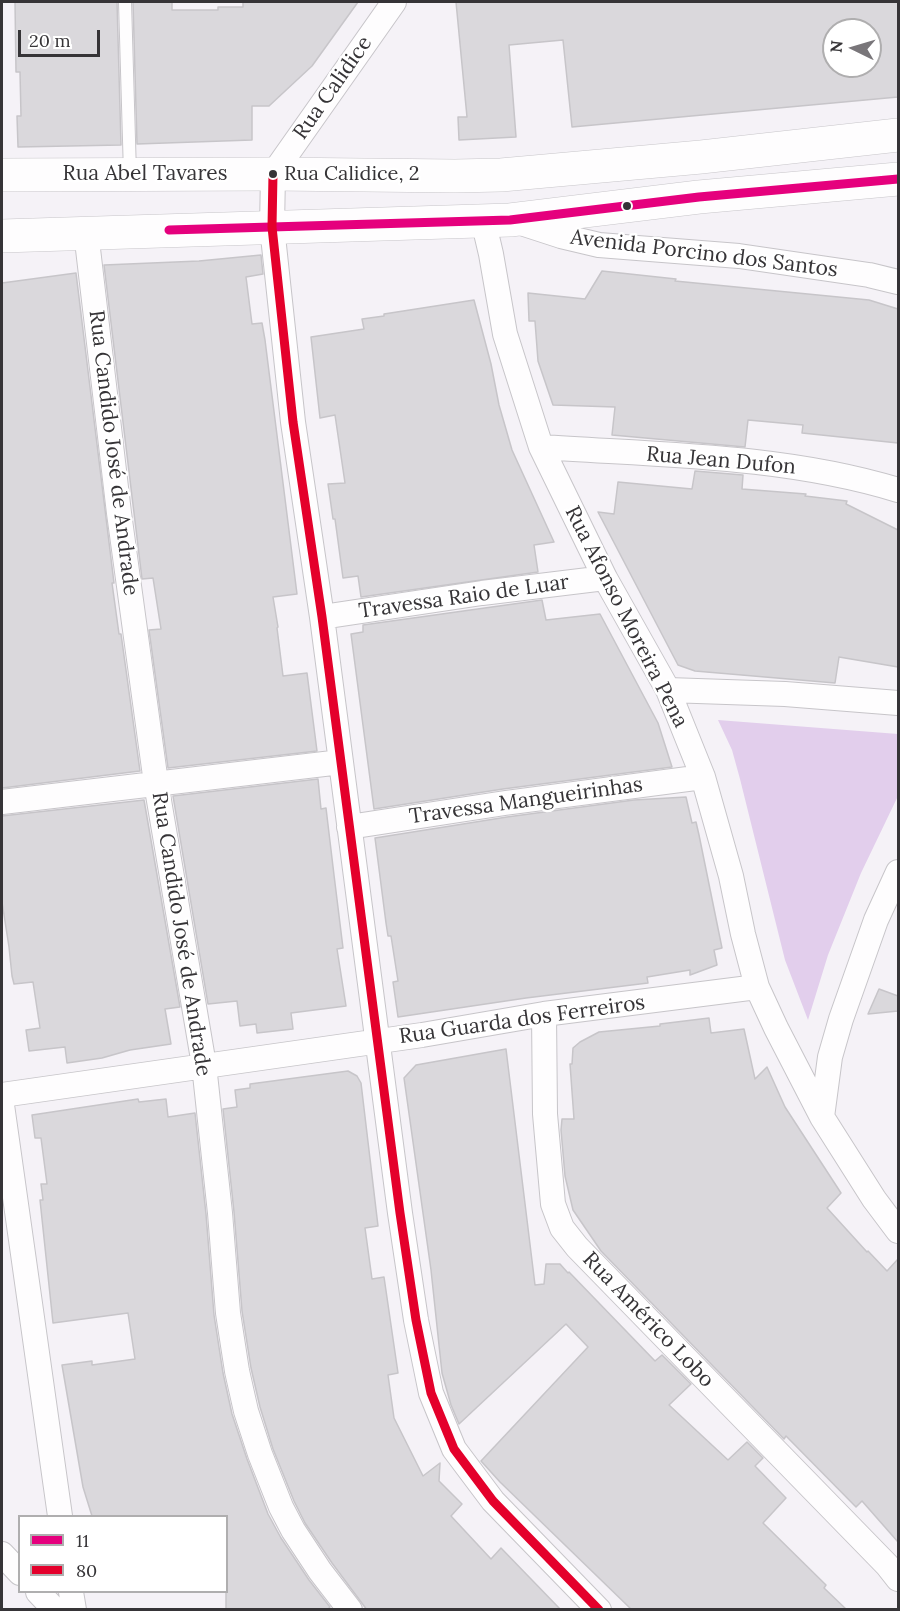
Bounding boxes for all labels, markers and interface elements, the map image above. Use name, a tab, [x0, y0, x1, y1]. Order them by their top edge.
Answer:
scale bar	[21, 18, 104, 56]
north arrow	[822, 18, 882, 78]
text: 20 m	[29, 29, 71, 52]
street label: Rua Calidice	[288, 32, 378, 144]
text: N	[826, 40, 847, 54]
street label: Rua Abel Tavares	[63, 161, 227, 187]
place label: Rua Calidice, 2	[284, 162, 419, 186]
marker: Rua Calidice, 2	[267, 168, 279, 180]
unlabelled marker	[621, 200, 633, 212]
street label: Avenida Porcino dos Santos	[569, 225, 839, 283]
street label: Rua Candido José de Andrade	[83, 309, 143, 597]
street label: Rua Jean Dufon	[645, 442, 797, 480]
street label: Rua Afonso Moreira Pena	[559, 502, 693, 732]
street label: Travessa Raio de Luar	[357, 570, 571, 624]
street label: Travessa Mangueirinhas	[408, 772, 644, 830]
street label: Rua Candido José de Andrade	[146, 790, 216, 1078]
street label: Rua Guarda dos Ferreiros	[397, 990, 647, 1050]
street label: Rua Américo Lobo	[577, 1247, 719, 1393]
legend	[18, 1515, 228, 1593]
text: 11	[76, 1529, 89, 1552]
text: 80	[76, 1559, 97, 1582]

